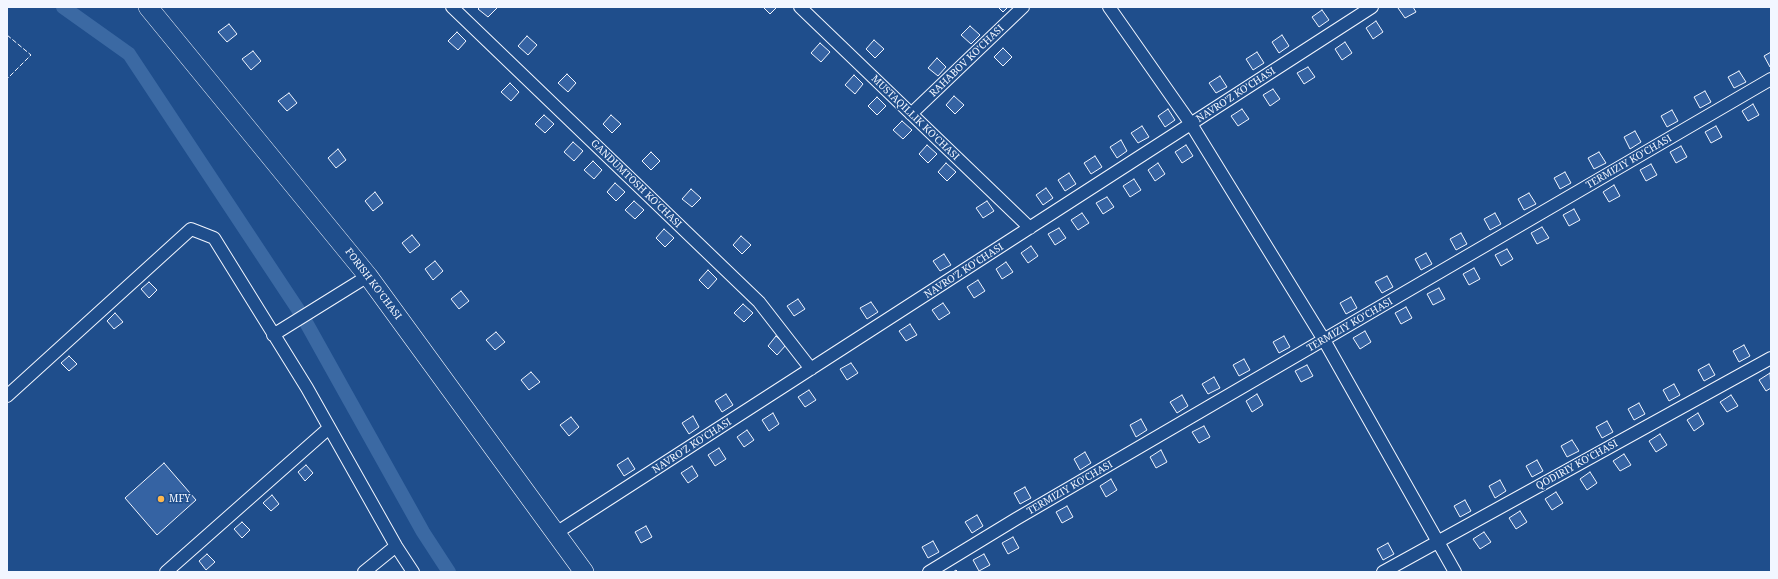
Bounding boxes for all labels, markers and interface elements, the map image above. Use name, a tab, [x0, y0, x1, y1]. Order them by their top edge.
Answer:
street label: RAHABOV KO'CHASI	[927, 23, 1007, 99]
street label: NAVRO'Z KO'CHASI	[1194, 65, 1278, 125]
street label: MUSTAQILLIK KO'CHASI	[869, 73, 961, 163]
street label: TERMIZIY KO'CHASI	[1584, 133, 1674, 191]
street label: GANDUMTOSH KO'CHASI	[588, 137, 684, 231]
street label: NAVRO'Z KO'CHASI	[922, 241, 1006, 301]
street label: FORISH KO'CHASI	[342, 246, 404, 322]
street label: TERMIZIY KO'CHASI	[1305, 296, 1395, 354]
street label: NAVRO'Z KO'CHASI	[650, 416, 734, 476]
street label: QODIRIY KO'CHASI	[1534, 438, 1620, 492]
street label: TERMIZIY KO'CHASI	[1025, 459, 1115, 517]
place label: MFY	[169, 493, 191, 505]
marker: MFY	[156, 494, 166, 504]

